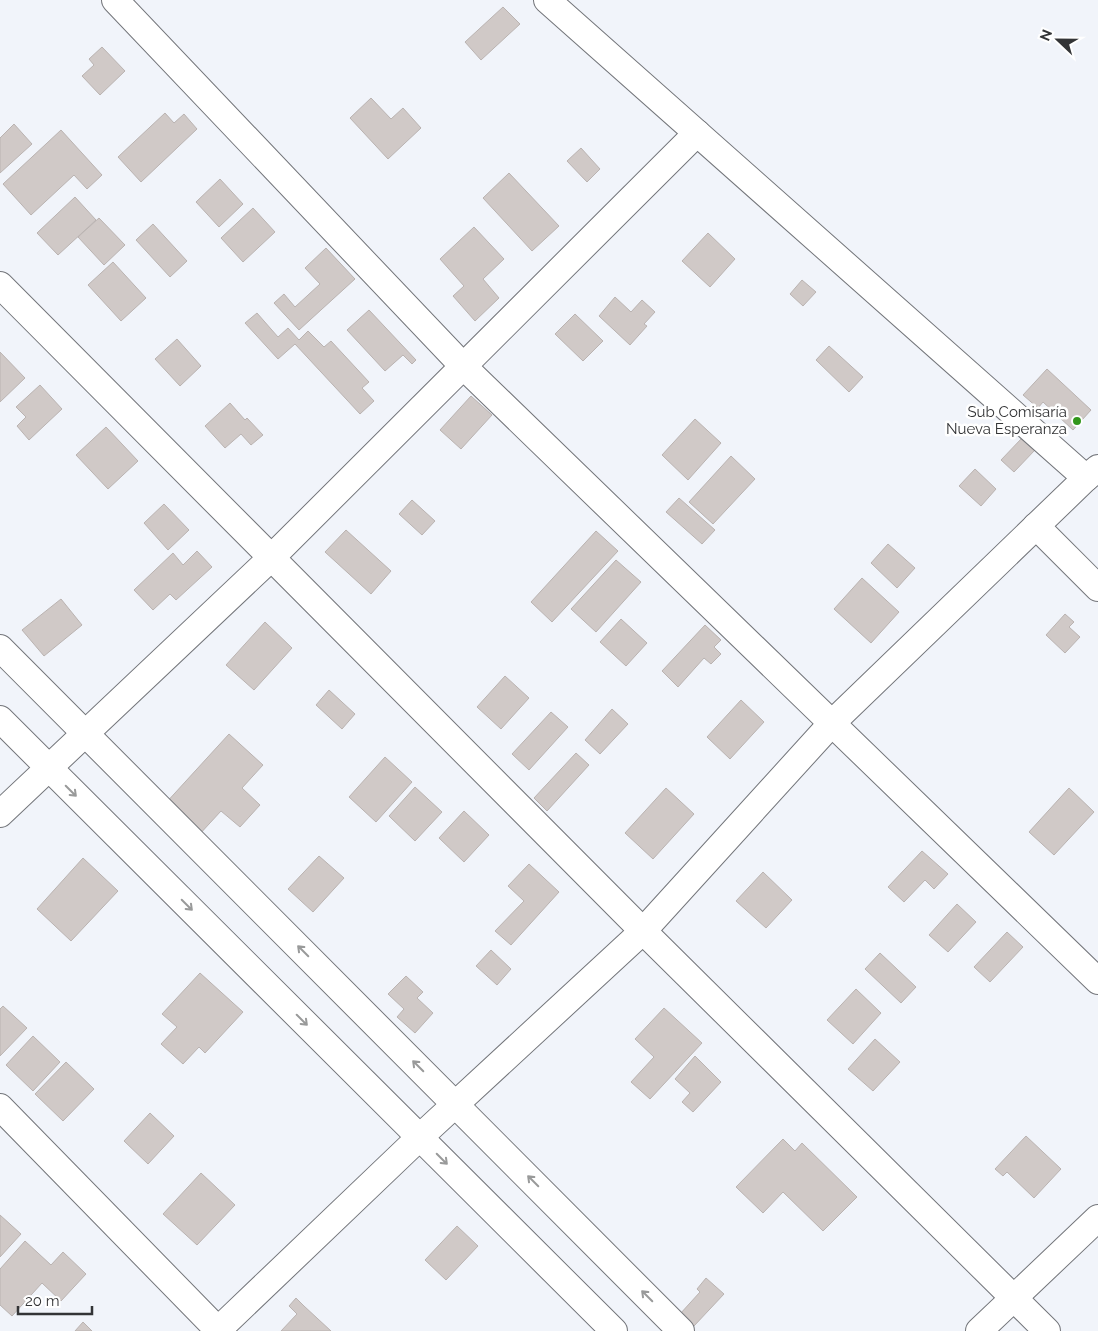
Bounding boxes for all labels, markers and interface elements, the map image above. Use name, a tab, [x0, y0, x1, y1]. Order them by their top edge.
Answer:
north arrow	[1033, 15, 1083, 65]
text: N	[1037, 27, 1055, 43]
place label: Sub Comisaría Nueva Esperanza	[946, 403, 1067, 438]
marker: Sub Comisaría Nueva Esperanza	[1071, 415, 1083, 427]
one-way arrow	[65, 785, 78, 797]
one-way arrow	[180, 899, 192, 911]
one-way arrow	[297, 945, 310, 957]
one-way arrow	[296, 1014, 308, 1026]
one-way arrow	[412, 1060, 424, 1072]
one-way arrow	[436, 1153, 448, 1165]
one-way arrow	[527, 1175, 539, 1187]
scale bar	[18, 1284, 91, 1316]
one-way arrow	[641, 1290, 653, 1303]
text: 20 m	[25, 1292, 60, 1310]

